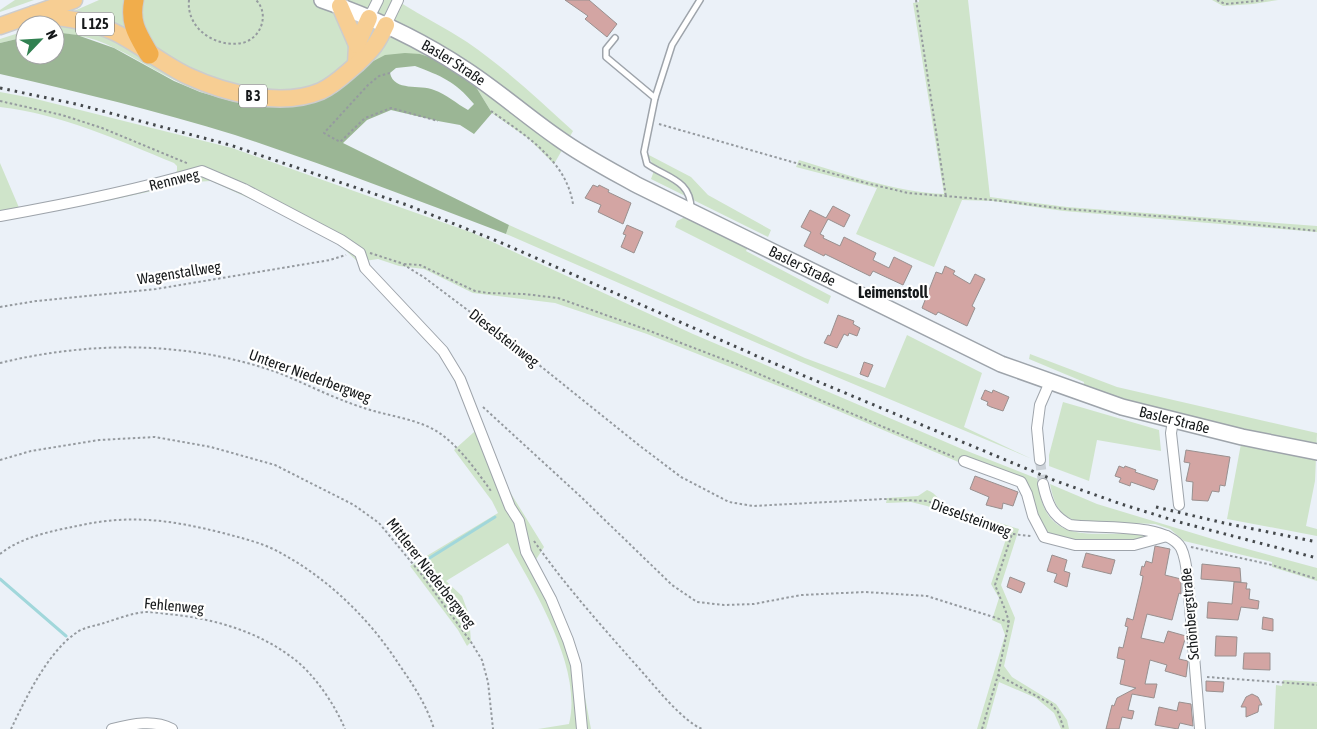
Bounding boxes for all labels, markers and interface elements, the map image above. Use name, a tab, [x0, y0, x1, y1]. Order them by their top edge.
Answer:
road number: L 125	[76, 12, 114, 36]
north arrow	[15, 15, 65, 65]
text: N	[43, 27, 61, 42]
street label: Basler Straße	[419, 36, 489, 89]
road number: B 3	[239, 84, 267, 108]
street label: Rennweg	[147, 165, 201, 194]
street label: Basler Straße	[766, 242, 839, 289]
street label: Wagenstallweg	[136, 257, 222, 287]
district label: Leimenstoll	[858, 283, 929, 301]
street label: Dieselsteinweg	[466, 305, 543, 370]
street label: Unterer Niederbergweg	[247, 346, 374, 406]
street label: Basler Straße	[1137, 403, 1212, 437]
street label: Dieselsteinweg	[929, 495, 1014, 540]
street label: Mittlerer Niederbergweg	[383, 515, 480, 631]
street label: Schönbergstraße	[1177, 567, 1202, 661]
street label: Fehlenweg	[144, 594, 205, 617]

